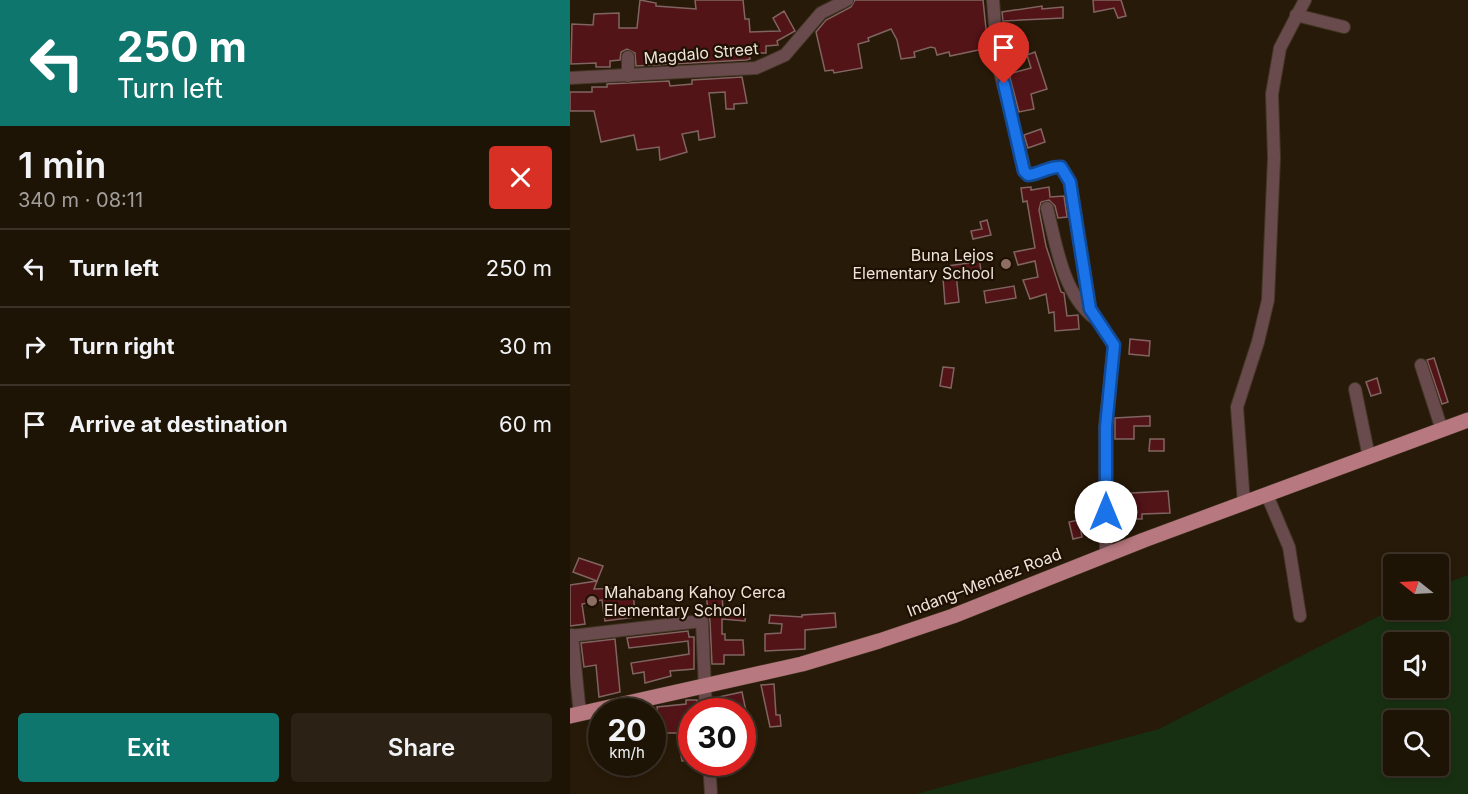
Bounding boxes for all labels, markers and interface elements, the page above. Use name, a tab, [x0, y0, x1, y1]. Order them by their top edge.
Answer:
text: 250 m	[117, 21, 247, 72]
pin	[978, 22, 1029, 84]
icon: left	[18, 24, 96, 102]
icon: arrive	[987, 31, 1020, 64]
street label: Magdalo Street	[643, 38, 759, 68]
text: Turn left	[117, 72, 223, 105]
text: 1 min	[18, 143, 106, 187]
button: close	[489, 146, 552, 209]
text: 340 m · 08:11	[18, 188, 143, 212]
place label: Buna Lejos Elementary School	[852, 245, 994, 283]
icon: left	[18, 252, 51, 285]
text: Turn left	[69, 255, 159, 281]
text: 250 m	[486, 255, 552, 281]
marker: Buna Lejos Elementary School	[999, 257, 1013, 271]
icon: right	[18, 330, 51, 363]
text: Turn right	[69, 333, 175, 359]
text: 30 m	[499, 333, 552, 359]
icon: arrive	[18, 408, 51, 441]
text: Arrive at destination	[69, 411, 288, 437]
text: 60 m	[499, 411, 552, 437]
position arrow	[1074, 480, 1138, 544]
street label: Indang–Mendez Road	[904, 543, 1064, 621]
north arrow	[1383, 554, 1449, 620]
map controls	[1383, 554, 1449, 776]
place label: Mahabang Kahoy Cerca Elementary School	[604, 582, 786, 620]
marker: Mahabang Kahoy Cerca Elementary School	[585, 594, 599, 608]
button: sound	[1383, 632, 1449, 698]
speed limit sign: 30	[678, 698, 756, 776]
button: search	[1383, 710, 1449, 776]
text: 20	[607, 712, 647, 748]
button: Exit	[18, 713, 279, 782]
button: Share	[291, 713, 552, 782]
text: km/h	[609, 743, 645, 762]

